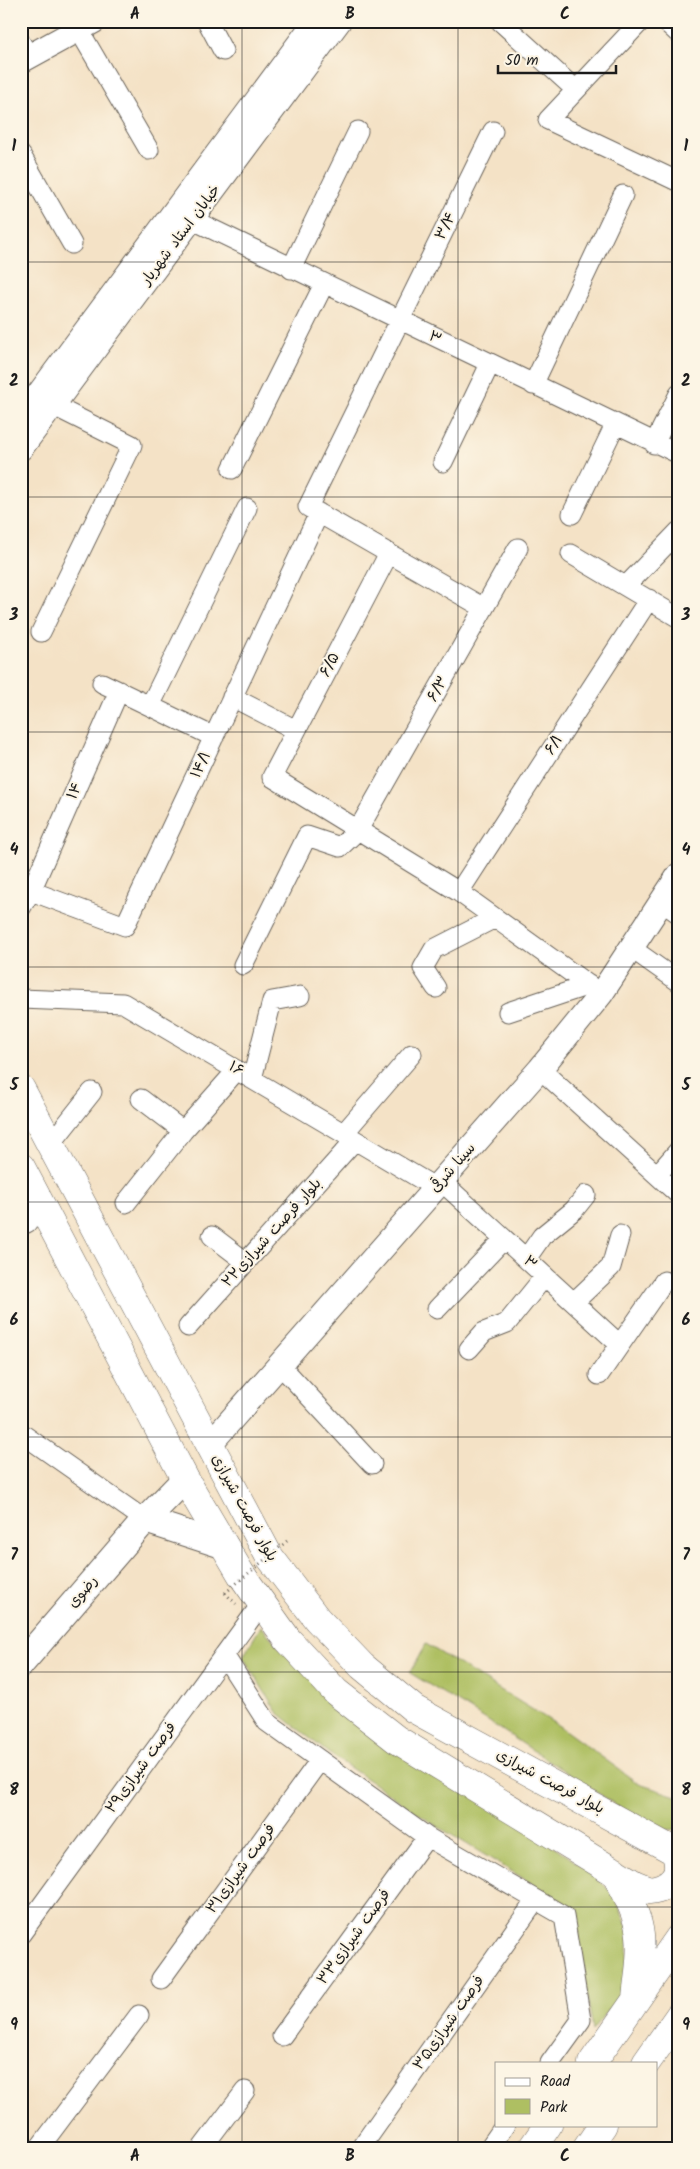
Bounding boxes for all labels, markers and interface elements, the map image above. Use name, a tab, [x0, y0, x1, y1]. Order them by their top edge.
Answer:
text: A	[130, 2, 140, 27]
text: B	[345, 2, 355, 27]
text: C	[560, 2, 570, 27]
scale bar	[498, 42, 615, 74]
text: 50 m	[505, 49, 539, 73]
text: 1	[12, 134, 17, 159]
text: 1	[684, 134, 689, 159]
street label: خیابان استاد شهریار	[134, 179, 227, 291]
street label: ۳/۴	[429, 208, 463, 244]
street label: ۳	[424, 325, 446, 351]
text: 2	[9, 369, 19, 394]
text: 2	[681, 369, 691, 394]
text: 3	[9, 603, 19, 628]
text: 3	[681, 603, 691, 628]
street label: ۶/۵	[314, 648, 346, 682]
street label: ۶/۳	[421, 672, 455, 706]
street label: ۶/۱	[539, 730, 569, 760]
street label: ۱۴/۱	[184, 747, 218, 783]
street label: ۱۴	[61, 778, 89, 804]
text: 4	[10, 838, 19, 863]
text: 4	[682, 838, 691, 863]
street label: ۱۶	[224, 1055, 248, 1083]
text: 5	[9, 1073, 20, 1098]
text: 5	[681, 1073, 692, 1098]
street label: سینا شرقی	[424, 1137, 482, 1199]
street label: بلوار فرصت شیرازی۲۲	[216, 1173, 328, 1293]
street label: ۳	[517, 1250, 543, 1276]
text: 6	[10, 1308, 19, 1333]
text: 6	[682, 1308, 691, 1333]
street label: بلوار فرصت شیرازی	[204, 1450, 284, 1566]
text: 7	[10, 1543, 18, 1568]
text: 7	[682, 1543, 690, 1568]
street label: رضوی	[62, 1570, 104, 1614]
street label: فرصت شیرازی۲۹	[99, 1717, 183, 1819]
street label: بلوار فرصت شیرازی	[491, 1743, 609, 1821]
text: 8	[9, 1778, 19, 1803]
text: 8	[681, 1778, 691, 1803]
street label: فرصت شیرازی۳۱	[200, 1819, 282, 1919]
street label: فرصت شیرازی۳۳	[311, 1884, 397, 1990]
street label: فرصت شیرازی۳۵	[407, 1971, 491, 2075]
text: 9	[10, 2013, 18, 2038]
text: 9	[682, 2013, 690, 2038]
legend	[495, 2062, 658, 2126]
text: Road	[540, 2070, 571, 2094]
text: Park	[540, 2096, 568, 2120]
text: A	[130, 2144, 140, 2169]
text: B	[345, 2144, 355, 2169]
text: C	[560, 2144, 570, 2169]

